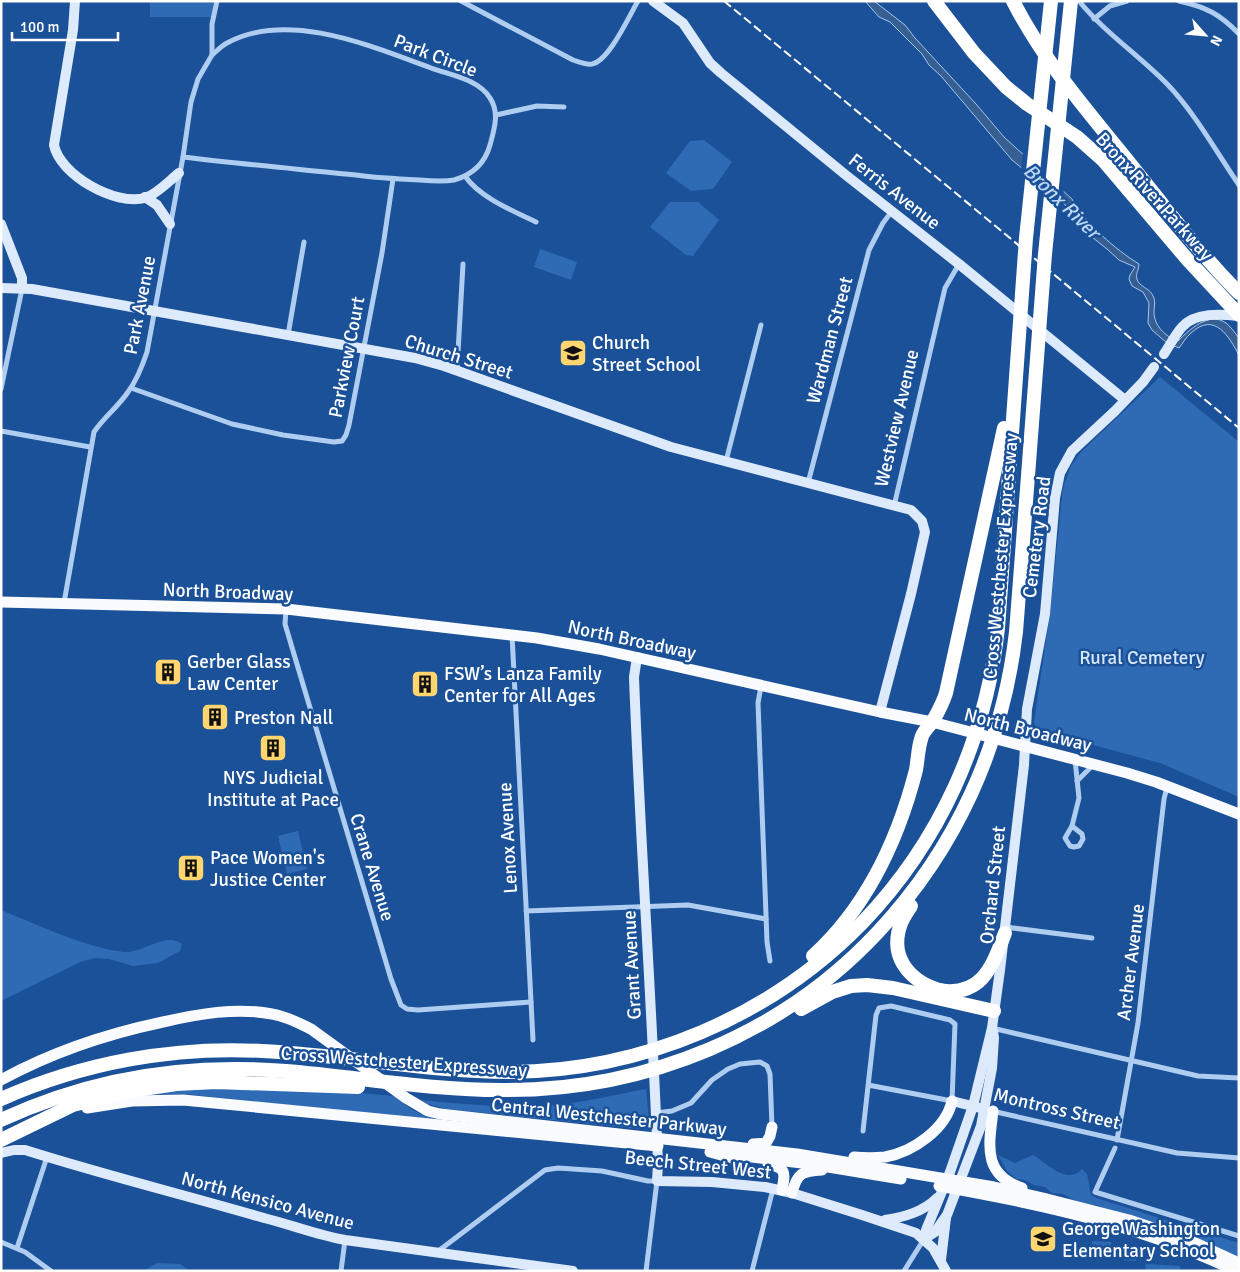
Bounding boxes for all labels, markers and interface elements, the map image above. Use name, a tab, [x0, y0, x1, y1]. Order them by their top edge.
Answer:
scale bar	[12, 10, 119, 42]
north arrow	[1180, 10, 1230, 60]
text: 100 m	[20, 18, 60, 36]
street label: Park Circle	[390, 29, 481, 83]
text: N	[1206, 32, 1226, 49]
street label: Bronx River Parkway	[1090, 127, 1218, 266]
street label: Ferris Avenue	[844, 148, 945, 235]
water label: Bronx River	[1018, 159, 1107, 246]
street label: Park Avenue	[119, 254, 161, 357]
street label: Wardman Street	[801, 274, 859, 407]
street label: Parkview Court	[323, 294, 371, 420]
street label: Church Street	[402, 329, 516, 385]
place label: Church Street School	[592, 331, 701, 377]
school or university icon: Church Street School	[558, 338, 588, 368]
street label: Westview Avenue	[870, 347, 924, 489]
street label: Cross Westchester Expressway	[978, 432, 1024, 680]
street label: Cemetery Road	[1018, 475, 1056, 599]
street label: North Broadway	[162, 578, 294, 606]
street label: North Broadway	[565, 615, 698, 665]
park label: Rural Cemetery	[1079, 646, 1205, 670]
place label: Gerber Glass Law Center	[187, 650, 291, 696]
building icon: Gerber Glass Law Center	[153, 657, 183, 687]
place label: FSW’s Lanza Family Center for All Ages	[444, 662, 602, 708]
building icon: FSW’s Lanza Family Center for All Ages	[410, 669, 440, 699]
building icon: Preston Nall	[200, 702, 230, 732]
street label: North Broadway	[962, 703, 1094, 757]
place label: Preston Nall	[234, 706, 333, 730]
building icon: NYS Judicial Institute at Pace	[258, 733, 288, 763]
place label: NYS Judicial Institute at Pace	[207, 766, 339, 812]
street label: Lenox Avenue	[493, 782, 523, 894]
street label: Crane Avenue	[344, 810, 400, 924]
street label: Orchard Street	[975, 825, 1011, 945]
place label: Pace Women's Justice Center	[210, 846, 326, 892]
building icon: Pace Women's Justice Center	[176, 853, 206, 883]
street label: Archer Avenue	[1112, 902, 1150, 1022]
street label: Grant Avenue	[617, 910, 647, 1020]
street label: Cross Westchester Expressway	[280, 1041, 528, 1083]
street label: Montross Street	[991, 1083, 1123, 1135]
street label: Central Westchester Parkway	[490, 1093, 728, 1141]
street label: Beech Street West	[623, 1145, 773, 1185]
street label: North Kensico Avenue	[179, 1166, 357, 1236]
place label: George Washington Elementary School	[1062, 1217, 1220, 1263]
school or university icon: George Washington Elementary School	[1028, 1224, 1058, 1254]

